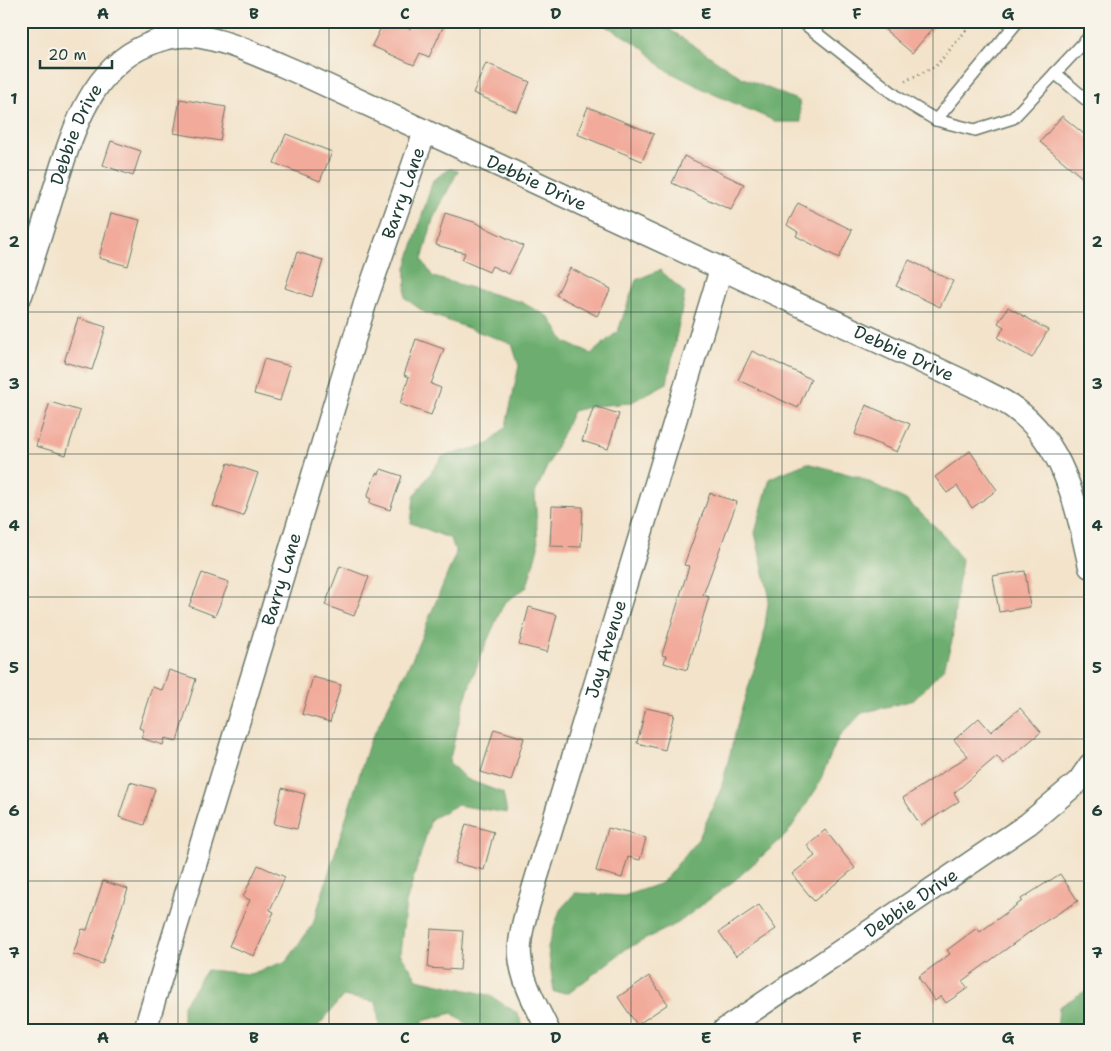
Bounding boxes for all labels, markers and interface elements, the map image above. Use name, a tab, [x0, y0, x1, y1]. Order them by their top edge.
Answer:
text: A	[97, 3, 109, 24]
text: B	[249, 3, 259, 24]
text: C	[400, 3, 410, 24]
text: D	[550, 3, 562, 24]
text: E	[701, 3, 711, 24]
text: F	[852, 3, 862, 24]
text: G	[1002, 3, 1015, 24]
scale bar	[40, 38, 112, 70]
text: 20 m	[48, 45, 87, 65]
street label: Debbie Drive	[44, 79, 108, 188]
text: 1	[10, 88, 18, 109]
text: 1	[1093, 88, 1101, 109]
street label: Barry Lane	[376, 144, 430, 242]
street label: Debbie Drive	[482, 149, 591, 217]
text: 2	[8, 231, 20, 252]
text: 2	[1091, 231, 1103, 252]
street label: Debbie Drive	[850, 320, 958, 387]
text: 3	[8, 373, 20, 394]
text: 3	[1091, 373, 1103, 394]
text: 4	[8, 515, 20, 536]
text: 4	[1091, 515, 1103, 536]
street label: Barry Lane	[256, 530, 307, 629]
street label: Jay Avenue	[580, 597, 632, 701]
text: 5	[9, 657, 19, 678]
text: 5	[1092, 657, 1102, 678]
text: 6	[8, 800, 20, 821]
text: 6	[1091, 800, 1103, 821]
street label: Debbie Drive	[860, 863, 963, 943]
text: 7	[8, 942, 20, 963]
text: 7	[1091, 942, 1103, 963]
text: A	[97, 1027, 109, 1048]
text: B	[249, 1027, 259, 1048]
text: C	[400, 1027, 410, 1048]
text: D	[550, 1027, 562, 1048]
text: E	[701, 1027, 711, 1048]
text: F	[852, 1027, 862, 1048]
text: G	[1002, 1027, 1015, 1048]

